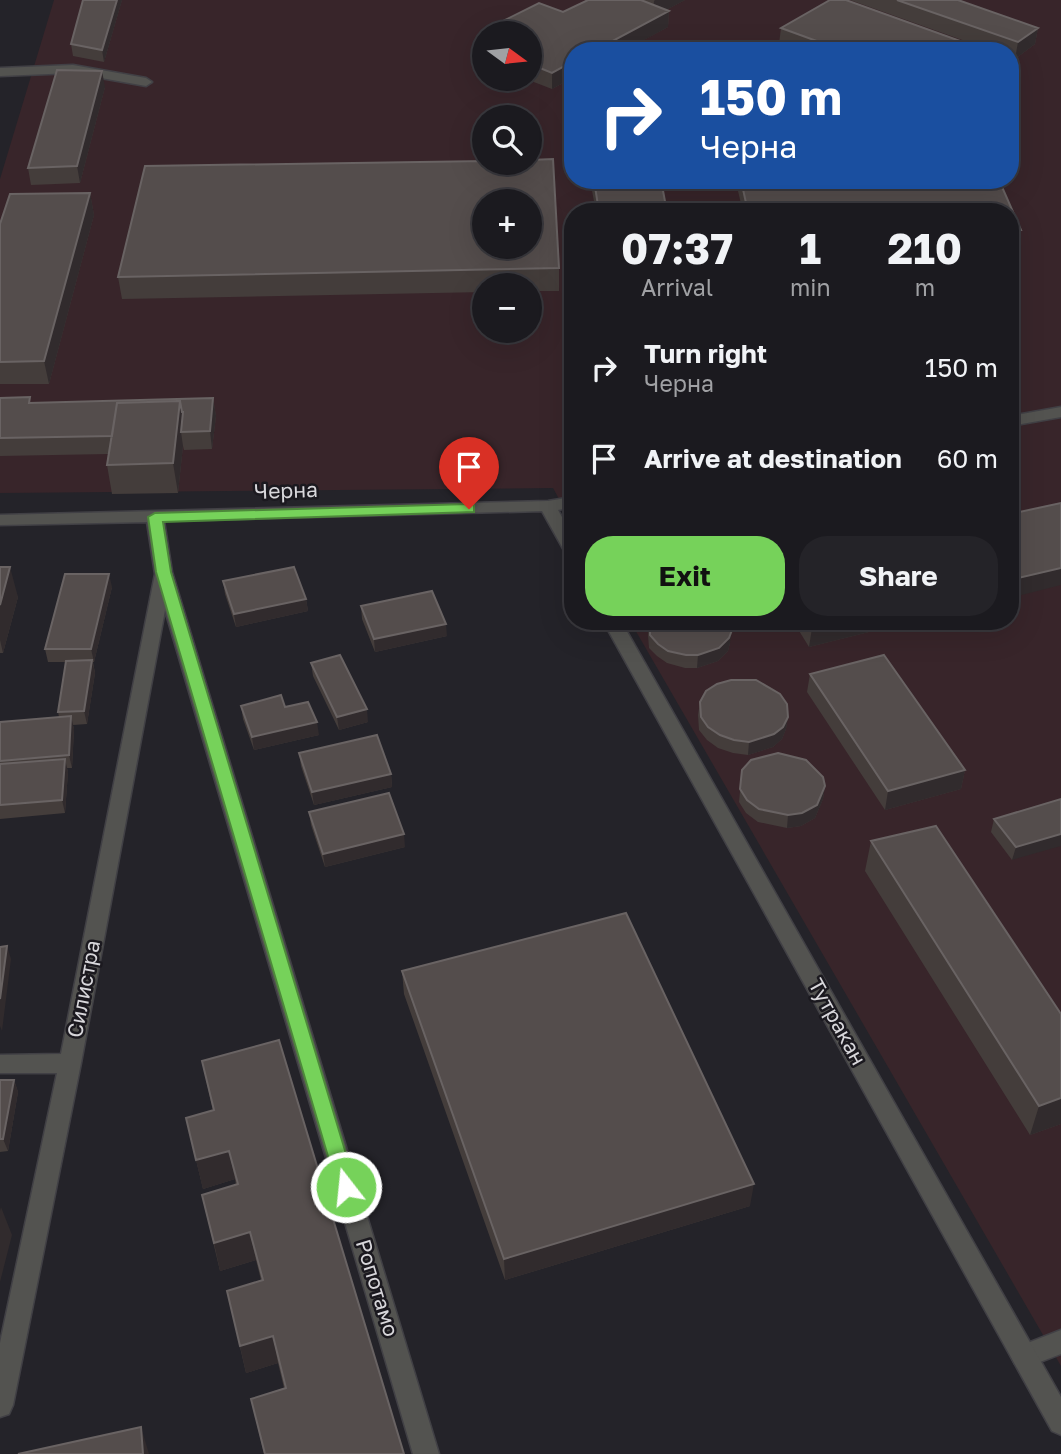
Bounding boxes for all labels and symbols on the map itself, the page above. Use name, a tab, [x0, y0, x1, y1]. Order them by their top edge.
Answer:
north arrow	[472, 21, 542, 91]
pin	[439, 437, 499, 509]
street label: Черна	[254, 476, 318, 504]
street label: Силистра	[61, 938, 105, 1040]
street label: Тутракан	[803, 974, 872, 1069]
position arrow	[309, 1150, 383, 1224]
street label: Ропотамо	[351, 1236, 405, 1340]

